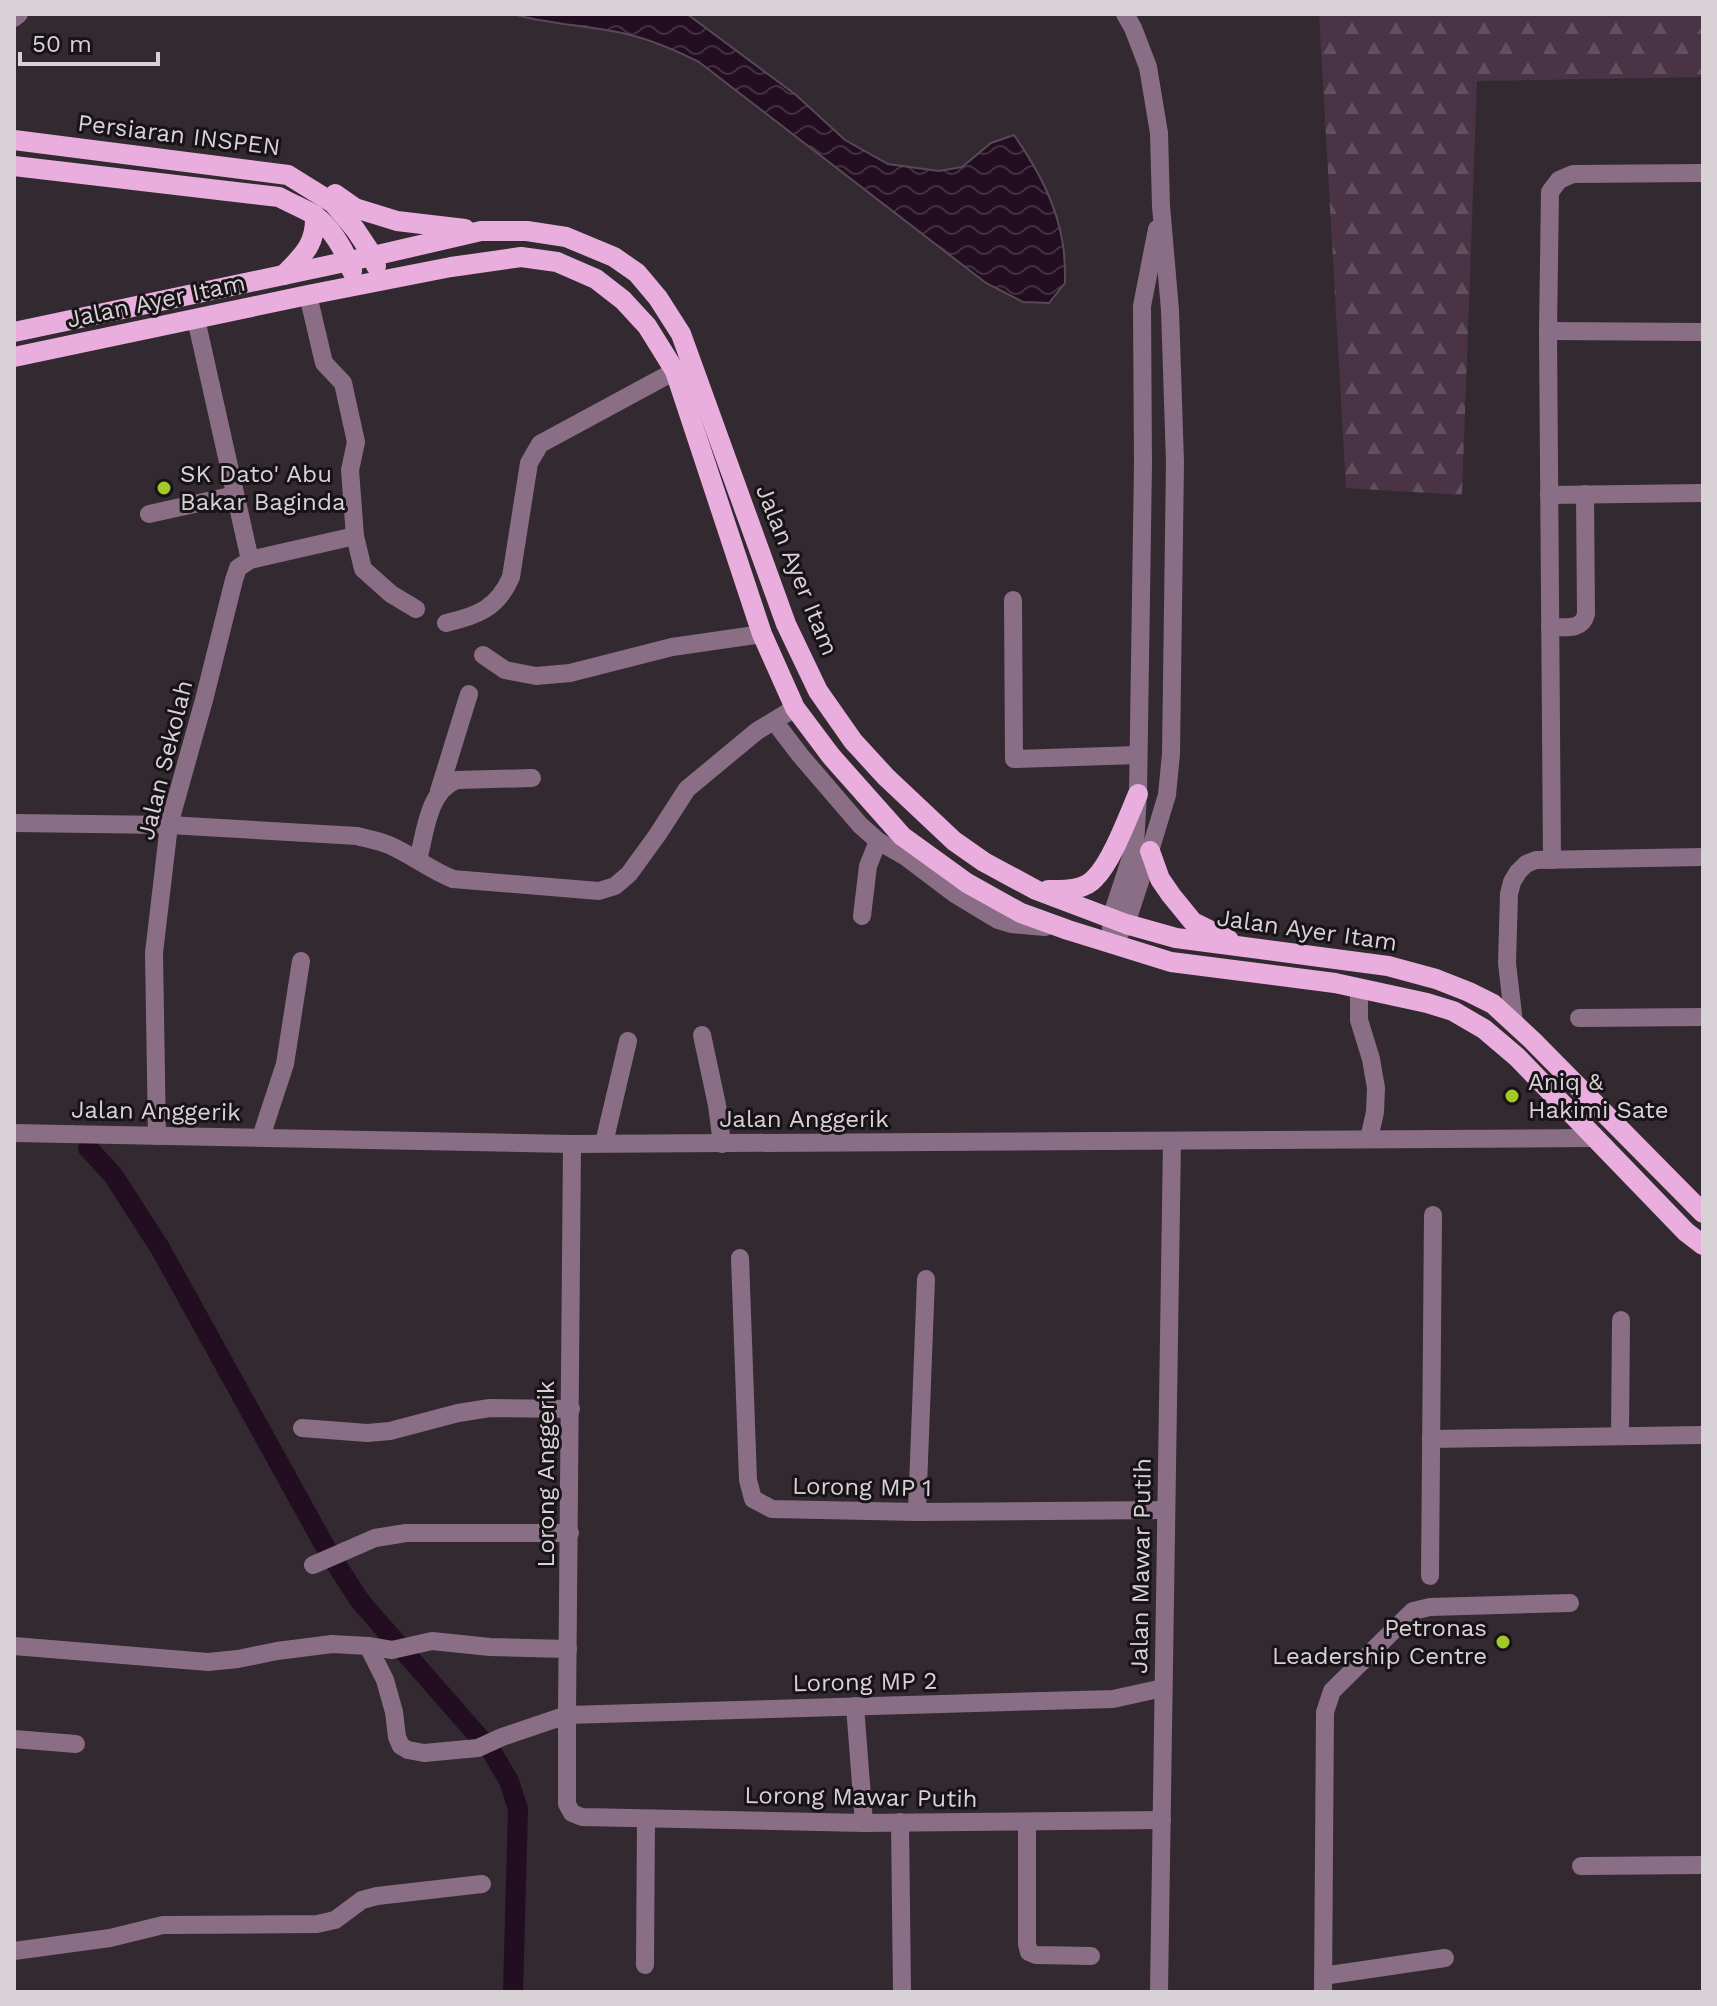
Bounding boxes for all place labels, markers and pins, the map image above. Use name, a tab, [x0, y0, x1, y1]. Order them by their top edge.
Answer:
place label: SK Dato' Abu Bakar Baginda	[180, 460, 346, 516]
marker: SK Dato' Abu Bakar Baginda	[155, 479, 173, 497]
place label: Aniq & Hakimi Sate	[1528, 1068, 1669, 1124]
marker: Aniq & Hakimi Sate	[1503, 1087, 1521, 1105]
place label: Petronas Leadership Centre	[1272, 1614, 1487, 1670]
marker: Petronas Leadership Centre	[1494, 1633, 1512, 1651]

